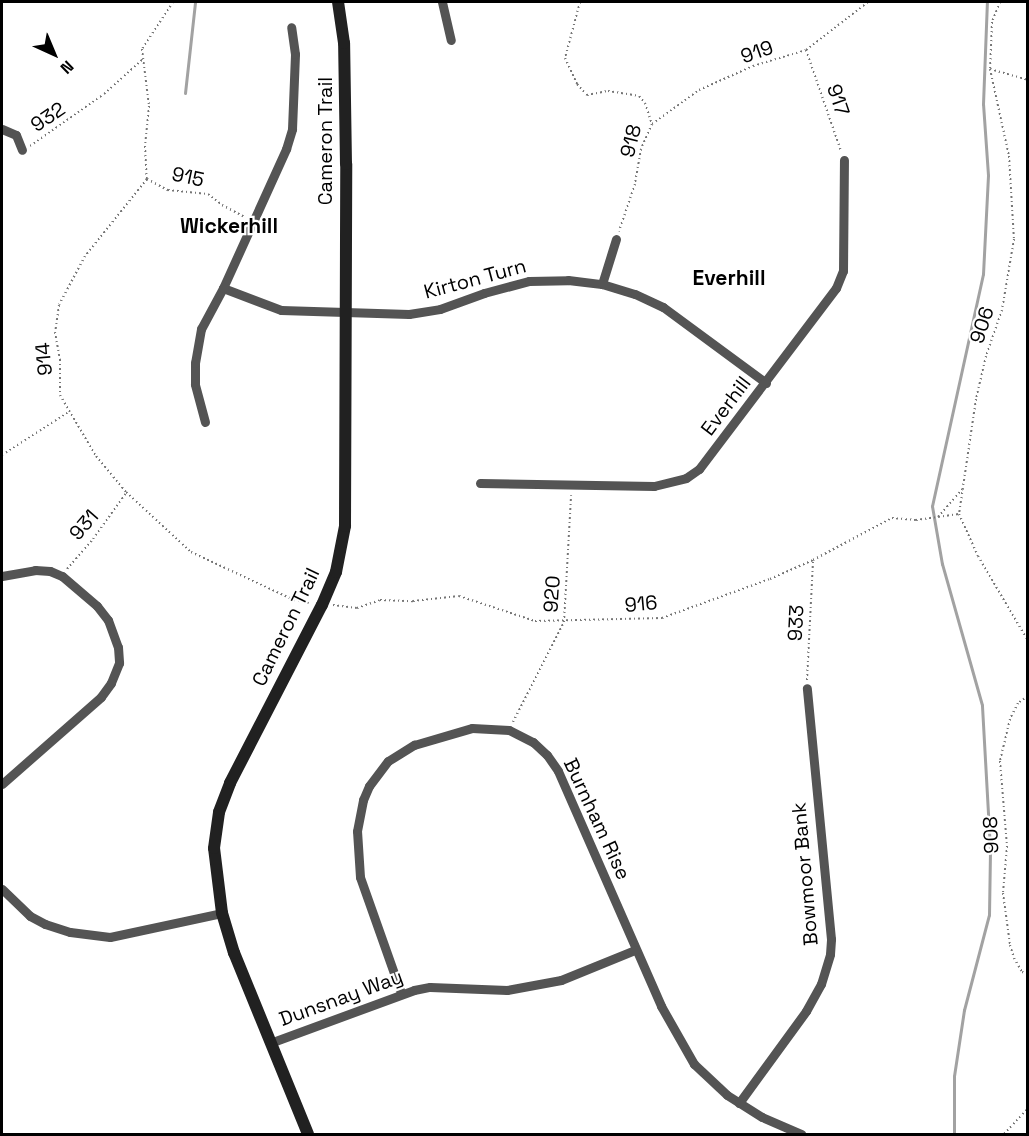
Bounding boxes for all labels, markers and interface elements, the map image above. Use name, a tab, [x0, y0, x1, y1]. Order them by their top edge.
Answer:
north arrow	[24, 24, 84, 84]
street label: 919	[738, 35, 776, 69]
text: N	[56, 56, 78, 79]
street label: Cameron Trail	[313, 76, 337, 206]
street label: 917	[821, 81, 855, 119]
street label: 932	[26, 97, 70, 137]
street label: 918	[615, 122, 647, 160]
street label: 915	[170, 162, 206, 192]
district label: Wickerhill	[180, 213, 278, 239]
street label: Kirton Turn	[421, 254, 529, 304]
district label: Everhill	[693, 265, 765, 291]
street label: 906	[965, 304, 999, 346]
street label: 914	[31, 341, 57, 377]
street label: Everhill	[696, 372, 756, 440]
street label: 931	[64, 505, 104, 545]
street label: Cameron Trail	[247, 564, 325, 690]
street label: 920	[539, 575, 565, 613]
street label: 916	[624, 591, 658, 617]
street label: 933	[783, 604, 809, 642]
street label: Burnham Rise	[558, 754, 636, 884]
street label: Bowmoor Bank	[787, 801, 823, 947]
street label: 908	[978, 816, 1004, 854]
street label: Dunsnay Way	[276, 964, 406, 1032]

